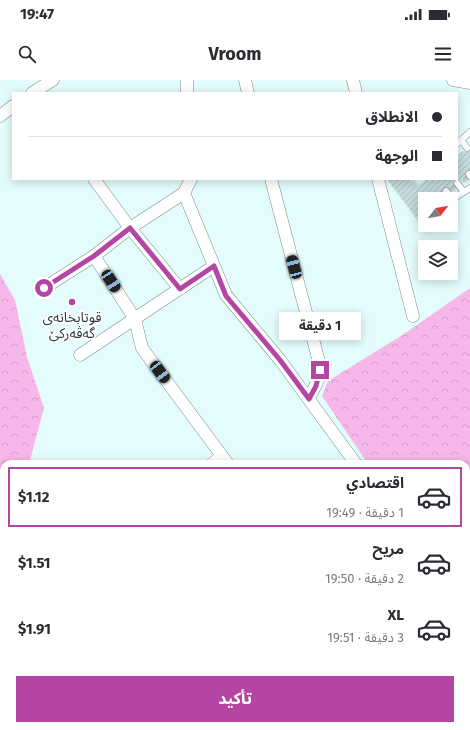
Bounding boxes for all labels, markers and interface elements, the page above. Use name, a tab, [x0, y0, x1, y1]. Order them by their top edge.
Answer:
text: 19:47	[20, 5, 54, 23]
icon: search	[16, 43, 38, 65]
text: Vroom	[209, 43, 262, 65]
icon: menu	[432, 43, 454, 65]
text: الانطلاق	[366, 108, 418, 126]
text: الوجهة	[375, 147, 418, 165]
north arrow	[418, 192, 458, 232]
map controls	[418, 192, 458, 280]
button: layers	[418, 240, 458, 280]
car	[285, 254, 303, 280]
car	[99, 268, 123, 294]
route start	[35, 279, 53, 297]
marker: قوتابخانەی گەڤەرکێ	[67, 297, 77, 307]
place label: قوتابخانەی گەڤەرکێ	[42, 309, 102, 342]
callout: 1 دقيقة	[279, 312, 361, 340]
text: 1 دقيقة	[299, 318, 341, 333]
car	[148, 359, 172, 385]
route end	[311, 361, 329, 379]
text: اقتصادي	[346, 474, 404, 492]
icon: car	[416, 479, 452, 515]
text: $1.12	[18, 488, 49, 506]
text: 1 دقيقة · 19:49	[326, 505, 404, 520]
text: مريح	[372, 540, 404, 558]
icon: car	[416, 545, 452, 581]
text: $1.51	[18, 554, 51, 572]
text: 2 دقيقة · 19:50	[325, 571, 404, 586]
text: XL	[388, 606, 404, 624]
icon: car	[416, 611, 452, 647]
text: $1.91	[18, 620, 51, 638]
text: 3 دقيقة · 19:51	[327, 630, 404, 645]
button: تأكيد	[16, 676, 454, 722]

